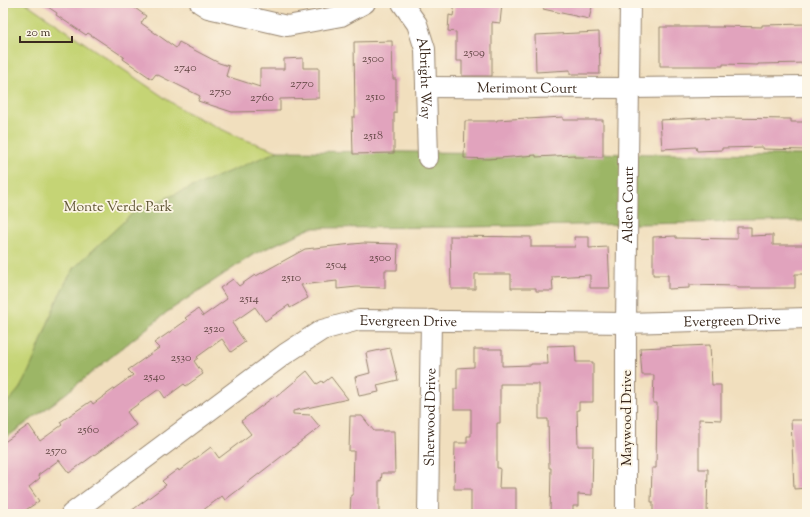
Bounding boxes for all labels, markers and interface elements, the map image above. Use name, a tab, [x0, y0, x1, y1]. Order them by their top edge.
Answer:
scale bar	[20, 18, 72, 44]
text: 20 m	[26, 24, 51, 42]
street label: Albright Way	[410, 35, 435, 120]
house number: 2509	[463, 44, 485, 62]
house number: 2500	[362, 50, 384, 68]
house number: 2740	[173, 59, 197, 77]
house number: 2770	[290, 75, 314, 93]
street label: Merimont Court	[477, 79, 577, 100]
house number: 2750	[209, 83, 231, 101]
house number: 2510	[365, 88, 385, 106]
house number: 2760	[250, 89, 274, 107]
house number: 2518	[363, 127, 383, 145]
street label: Alden Court	[619, 166, 640, 244]
park label: Monte Verde Park	[64, 198, 173, 218]
house number: 2500	[369, 249, 391, 267]
house number: 2504	[325, 256, 347, 274]
house number: 2510	[281, 269, 301, 287]
house number: 2514	[239, 290, 259, 308]
street label: Evergreen Drive	[683, 311, 781, 333]
street label: Evergreen Drive	[360, 312, 457, 333]
house number: 2520	[203, 320, 225, 338]
house number: 2530	[171, 349, 191, 367]
house number: 2540	[143, 368, 165, 386]
street label: Sherwood Drive	[421, 368, 442, 466]
street label: Maywood Drive	[618, 370, 638, 466]
house number: 2560	[77, 421, 99, 439]
house number: 2570	[45, 442, 67, 460]

